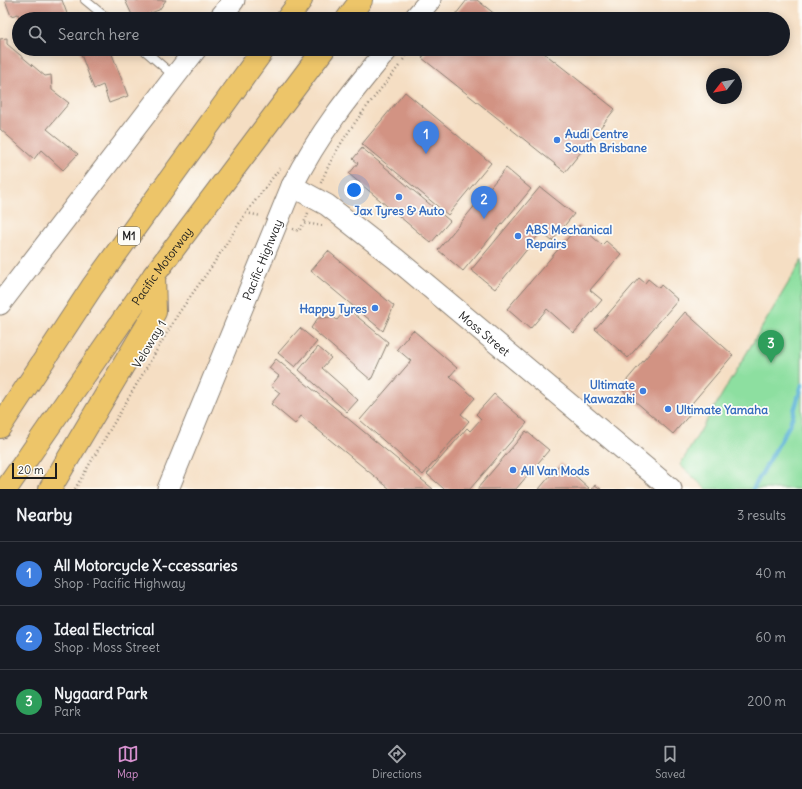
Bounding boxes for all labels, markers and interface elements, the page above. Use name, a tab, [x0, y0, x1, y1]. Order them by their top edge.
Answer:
search box	[12, 12, 790, 56]
icon: search	[26, 23, 48, 45]
text: Search here	[58, 25, 139, 44]
north arrow	[706, 68, 742, 104]
pin: 1	[413, 121, 439, 154]
place label: Audi Centre South Brisbane	[565, 126, 648, 155]
marker: Audi Centre South Brisbane	[552, 135, 562, 145]
your location	[344, 180, 364, 200]
pin: 2	[471, 186, 497, 219]
marker: Jax Tyres & Auto	[394, 192, 404, 202]
place label: Jax Tyres & Auto	[354, 203, 445, 219]
street label: Pacific Highway	[239, 217, 285, 302]
place label: ABS Mechanical Repairs	[526, 222, 613, 252]
street label: Pacific Motorway	[128, 224, 195, 308]
road number: M1	[118, 227, 140, 245]
marker: ABS Mechanical Repairs	[513, 231, 523, 241]
place label: Happy Tyres	[299, 301, 368, 317]
marker: Happy Tyres	[370, 303, 380, 313]
street label: Moss Street	[456, 307, 513, 359]
street label: Veloway 1	[129, 317, 169, 371]
pin: 3	[758, 330, 784, 363]
place label: Ultimate Kawazaki	[583, 377, 636, 406]
marker: Ultimate Kawazaki	[638, 386, 648, 396]
place label: Ultimate Yamaha	[676, 402, 768, 417]
marker: Ultimate Yamaha	[663, 404, 673, 414]
scale bar	[12, 461, 57, 480]
text: 20 m	[18, 463, 44, 477]
place label: All Van Mods	[521, 463, 590, 478]
marker: All Van Mods	[508, 465, 518, 475]
text: Nearby	[16, 504, 72, 526]
text: 3 results	[737, 507, 786, 524]
text: All Motorcycle X-ccessaries	[54, 556, 238, 575]
text: 1	[26, 565, 32, 582]
text: 40 m	[755, 565, 786, 582]
text: Shop · Pacific Highway	[54, 575, 186, 592]
text: Ideal Electrical	[54, 620, 154, 639]
text: 2	[25, 629, 33, 646]
text: 60 m	[755, 629, 786, 646]
text: Shop · Moss Street	[54, 639, 160, 656]
text: Nygaard Park	[54, 684, 148, 703]
text: 3	[25, 693, 33, 710]
text: 200 m	[747, 693, 786, 710]
text: Park	[54, 703, 81, 720]
tab: Map	[117, 743, 139, 781]
tab: Directions	[372, 743, 422, 781]
tab: Saved	[655, 743, 685, 781]

